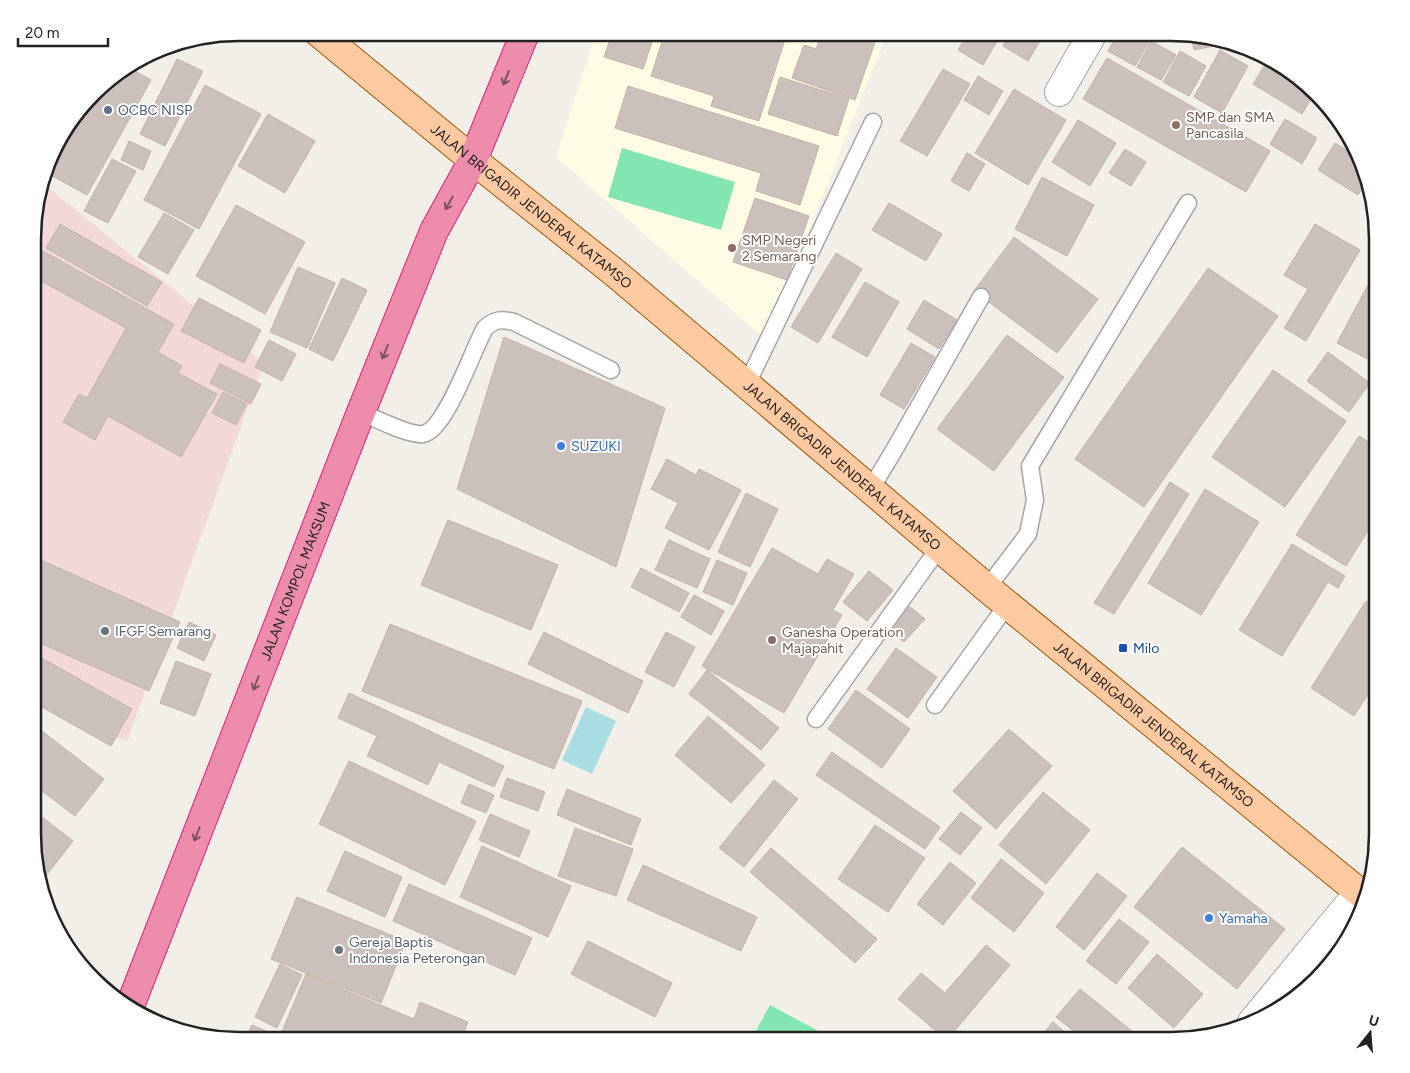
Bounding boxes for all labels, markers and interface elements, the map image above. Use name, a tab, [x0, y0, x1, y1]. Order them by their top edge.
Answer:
scale bar	[18, 15, 108, 47]
text: 20 m	[25, 24, 59, 42]
one-way arrow	[501, 70, 511, 85]
place label: OCBC NISP	[118, 102, 192, 119]
marker: OCBC NISP	[102, 104, 114, 116]
place label: SMP dan SMA Pancasila	[1186, 109, 1275, 142]
marker: SMP dan SMA Pancasila	[1170, 119, 1182, 131]
street label: JALAN BRIGADIR JENDERAL KATAMSO	[427, 121, 635, 293]
one-way arrow	[444, 195, 453, 210]
place label: SMP Negeri 2 Semarang	[742, 232, 816, 265]
marker: SMP Negeri 2 Semarang	[726, 242, 738, 254]
one-way arrow	[380, 344, 389, 359]
street label: JALAN BRIGADIR JENDERAL KATAMSO	[740, 378, 944, 554]
place label: SUZUKI	[571, 438, 621, 455]
marker: SUZUKI	[555, 440, 567, 452]
street label: JALAN KOMPOL MAKSUM	[257, 499, 334, 663]
place label: IFGF Semarang	[115, 623, 211, 640]
place label: Ganesha Operation Majapahit	[782, 624, 903, 657]
marker: IFGF Semarang	[99, 625, 111, 637]
marker: Ganesha Operation Majapahit	[766, 634, 778, 646]
street label: JALAN BRIGADIR JENDERAL KATAMSO	[1050, 638, 1257, 812]
place label: Milo	[1133, 640, 1159, 657]
marker: Milo	[1117, 642, 1129, 654]
one-way arrow	[251, 674, 260, 690]
one-way arrow	[192, 826, 201, 841]
place label: Yamaha	[1219, 910, 1268, 927]
marker: Yamaha	[1203, 912, 1215, 924]
place label: Gereja Baptis Indonesia Peterongan	[349, 934, 485, 967]
marker: Gereja Baptis Indonesia Peterongan	[333, 944, 345, 956]
north arrow	[1345, 1008, 1395, 1058]
text: U	[1366, 1011, 1381, 1031]

